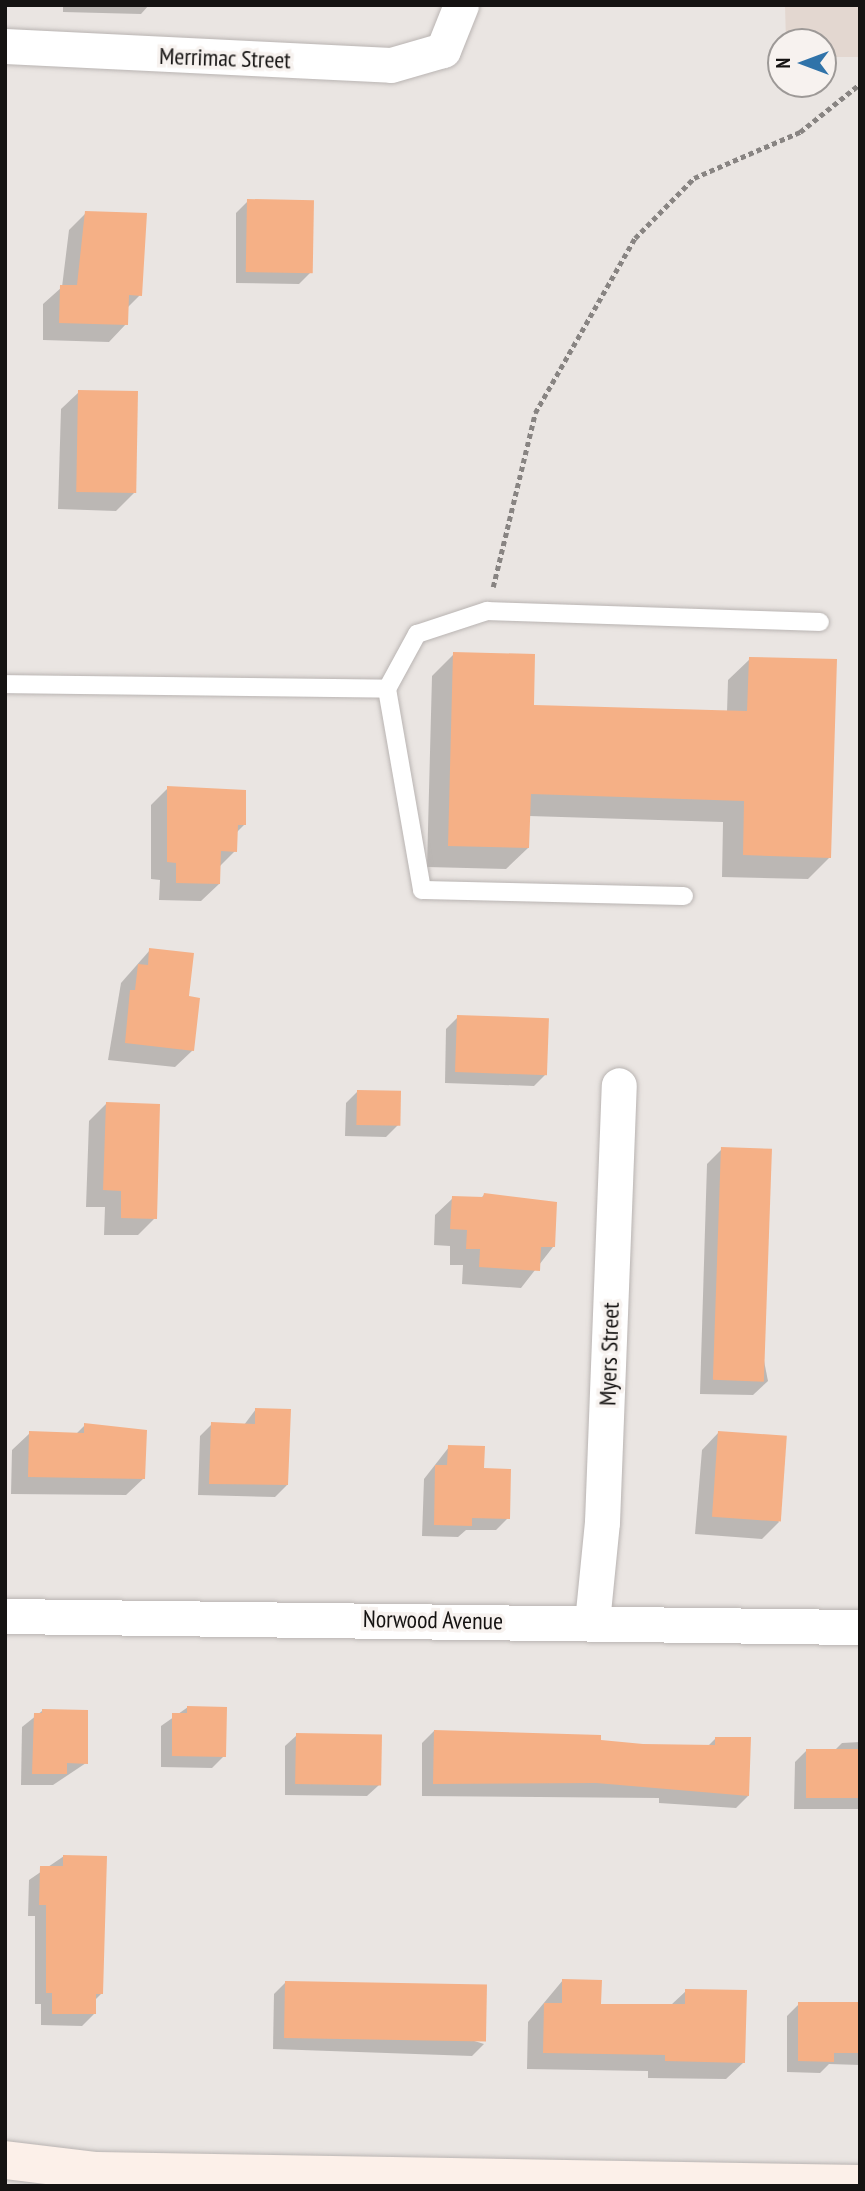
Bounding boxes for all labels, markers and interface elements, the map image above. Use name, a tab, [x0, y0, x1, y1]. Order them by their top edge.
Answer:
north arrow	[767, 28, 837, 98]
street label: Merrimac Street	[158, 41, 292, 75]
text: N	[771, 58, 795, 68]
street label: Myers Street	[593, 1302, 625, 1406]
street label: Norwood Avenue	[362, 1604, 504, 1636]

